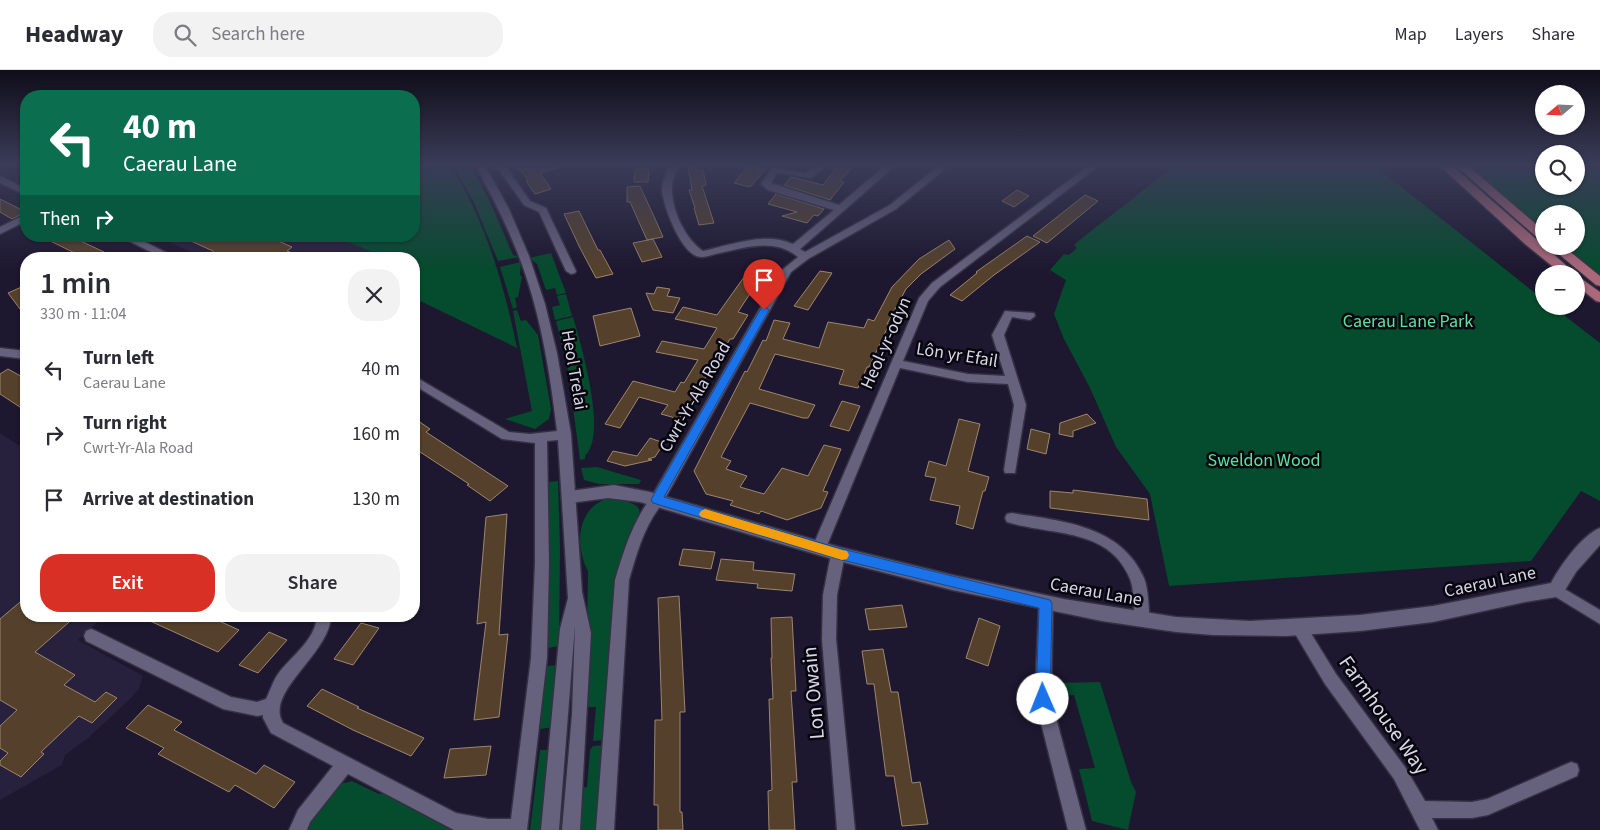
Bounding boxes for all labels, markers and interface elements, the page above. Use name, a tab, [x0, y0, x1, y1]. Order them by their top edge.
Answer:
search box	[153, 12, 503, 57]
text: Headway	[25, 17, 123, 52]
icon: search	[171, 21, 199, 49]
text: Search here	[211, 21, 305, 48]
text: Map	[1395, 22, 1427, 47]
text: Layers	[1455, 22, 1504, 47]
text: Share	[1532, 22, 1575, 47]
north arrow	[1535, 85, 1585, 135]
map controls	[1535, 85, 1585, 315]
text: 40 m	[123, 102, 197, 152]
icon: left	[40, 110, 105, 175]
button: search	[1535, 145, 1585, 195]
text: Caerau Lane	[123, 148, 237, 180]
icon: right	[90, 205, 118, 233]
button: +	[1535, 205, 1585, 255]
text: Then	[40, 206, 80, 233]
pin	[743, 259, 785, 310]
text: 1 min	[40, 262, 111, 305]
button: −	[1535, 265, 1585, 315]
icon: arrive	[750, 266, 778, 294]
button: close	[348, 269, 400, 321]
street label: Heol-yr-odyn	[855, 293, 917, 393]
text: 330 m · 11:04	[40, 303, 127, 325]
park label: Caerau Lane Park	[1343, 309, 1473, 334]
street label: Heol Trelai	[555, 328, 593, 412]
street label: Lôn yr Efail	[914, 336, 1000, 374]
street label: Cwrt-Yr-Ala Road	[653, 337, 737, 457]
text: Turn left	[83, 345, 154, 372]
icon: left	[40, 356, 68, 384]
text: 40 m	[362, 356, 400, 383]
text: Caerau Lane	[83, 372, 166, 394]
text: Turn right	[83, 410, 167, 437]
icon: right	[40, 421, 68, 449]
text: 160 m	[352, 421, 400, 448]
text: Cwrt-Yr-Ala Road	[83, 437, 193, 459]
park label: Sweldon Wood	[1208, 448, 1320, 473]
icon: arrive	[40, 486, 68, 514]
text: Arrive at destination	[83, 486, 254, 513]
text: 130 m	[352, 486, 400, 513]
button: Exit	[40, 554, 215, 612]
button: Share	[225, 554, 400, 612]
street label: Caerau Lane	[1442, 560, 1538, 604]
street label: Caerau Lane	[1048, 572, 1144, 612]
street label: Lon Owain	[794, 645, 832, 741]
street label: Farmhouse Way	[1332, 649, 1436, 781]
position arrow	[1016, 672, 1068, 724]

